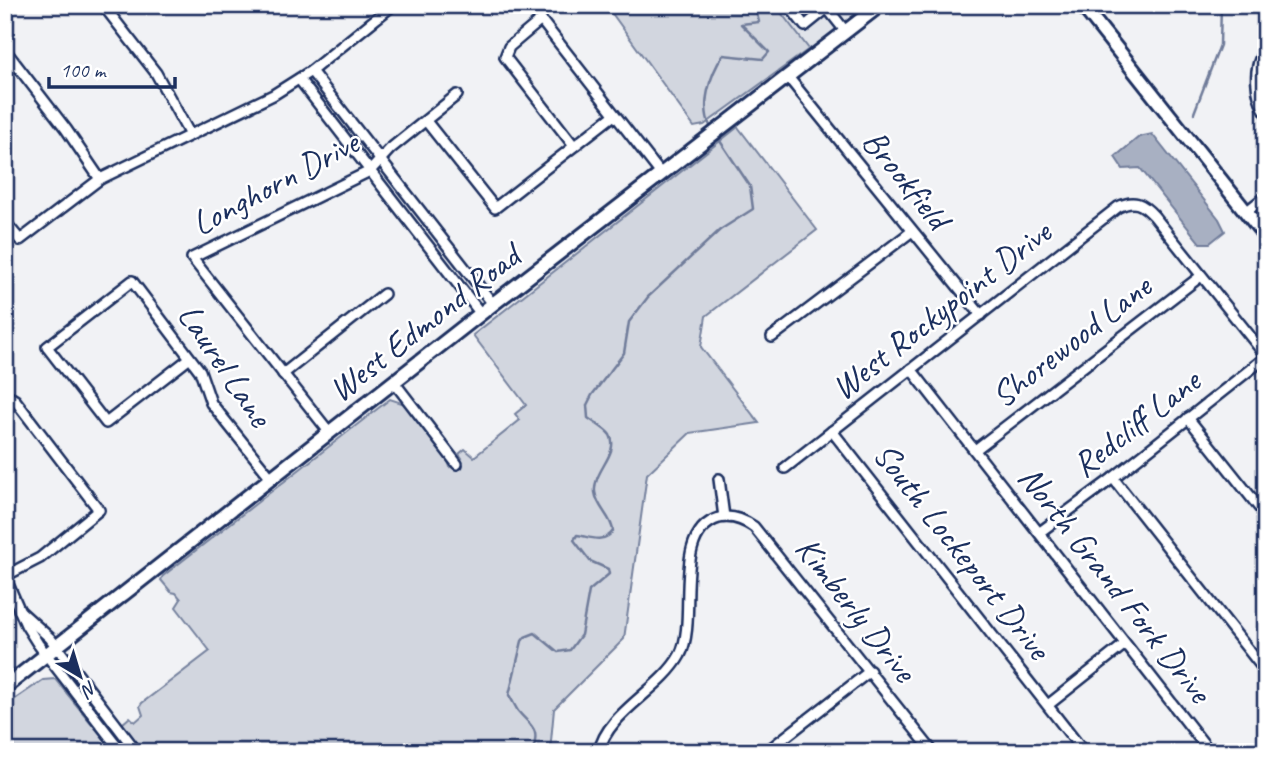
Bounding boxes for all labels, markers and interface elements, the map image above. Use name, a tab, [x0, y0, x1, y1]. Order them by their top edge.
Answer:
scale bar	[49, 46, 175, 90]
text: 100 m	[60, 57, 107, 83]
street label: Longhorn Drive	[184, 119, 369, 246]
street label: Brookfield	[852, 120, 963, 242]
street label: West Rockypoint Drive	[822, 209, 1062, 410]
street label: West Edmond Road	[319, 231, 533, 412]
street label: Shorewood Lane	[982, 263, 1162, 418]
street label: Laurel Lane	[168, 295, 284, 437]
street label: Redcliff Lane	[1063, 357, 1211, 487]
street label: South Lockeport Drive	[863, 433, 1062, 671]
street label: North Grand Fork Drive	[1008, 456, 1223, 714]
street label: Kimberly Drive	[785, 527, 928, 693]
north arrow	[46, 642, 116, 712]
text: N	[75, 676, 102, 704]

